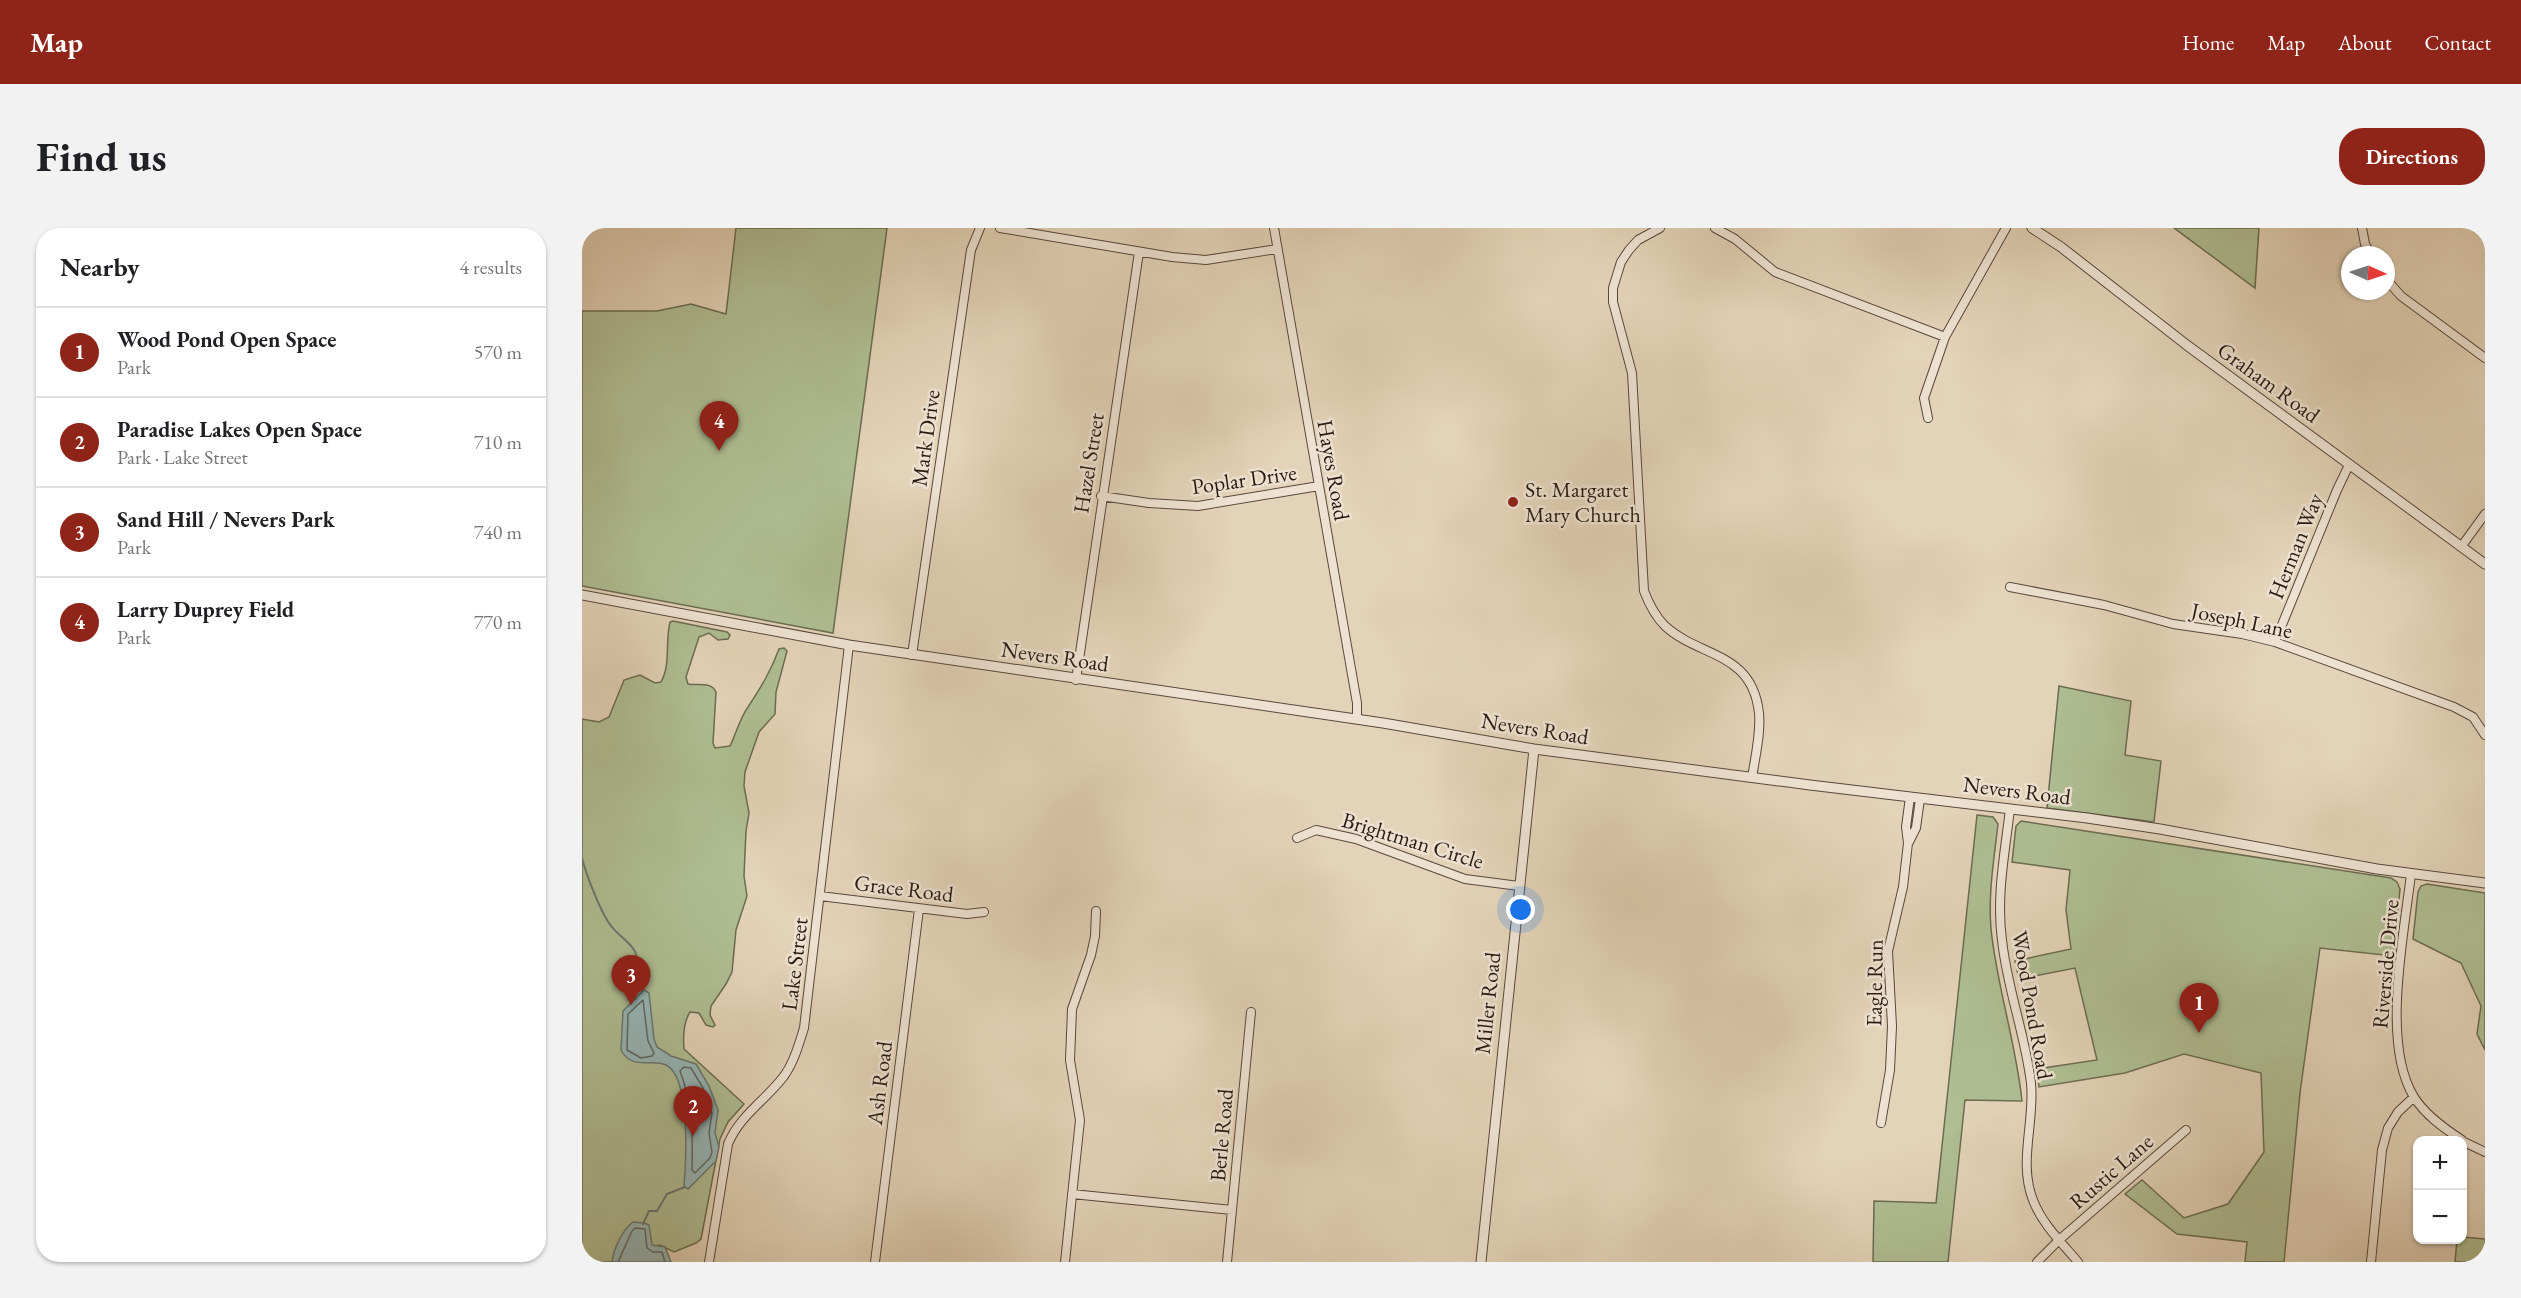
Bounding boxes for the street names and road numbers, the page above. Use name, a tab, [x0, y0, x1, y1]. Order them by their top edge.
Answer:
street label: Graham Road	[2212, 335, 2326, 430]
street label: Mark Drive	[904, 387, 947, 488]
street label: Hazel Street	[1066, 411, 1111, 515]
street label: Hayes Road	[1310, 418, 1357, 523]
street label: Poplar Drive	[1190, 458, 1299, 501]
street label: Herman Way	[2261, 489, 2330, 603]
street label: Joseph Lane	[2187, 595, 2296, 645]
street label: Nevers Road	[999, 635, 1112, 679]
street label: Nevers Road	[1479, 706, 1592, 751]
street label: Nevers Road	[1961, 769, 2073, 812]
street label: Brightman Circle	[1339, 805, 1488, 876]
street label: Grace Road	[853, 868, 956, 909]
street label: Riverside Drive	[2365, 898, 2406, 1030]
street label: Lake Street	[774, 916, 815, 1012]
street label: Wood Pond Road	[2005, 929, 2060, 1083]
street label: Eagle Run	[1859, 939, 1890, 1027]
street label: Miller Road	[1468, 950, 1507, 1055]
street label: Ash Road	[860, 1039, 899, 1128]
street label: Berle Road	[1203, 1087, 1240, 1183]
street label: Rustic Lane	[2063, 1127, 2160, 1216]

